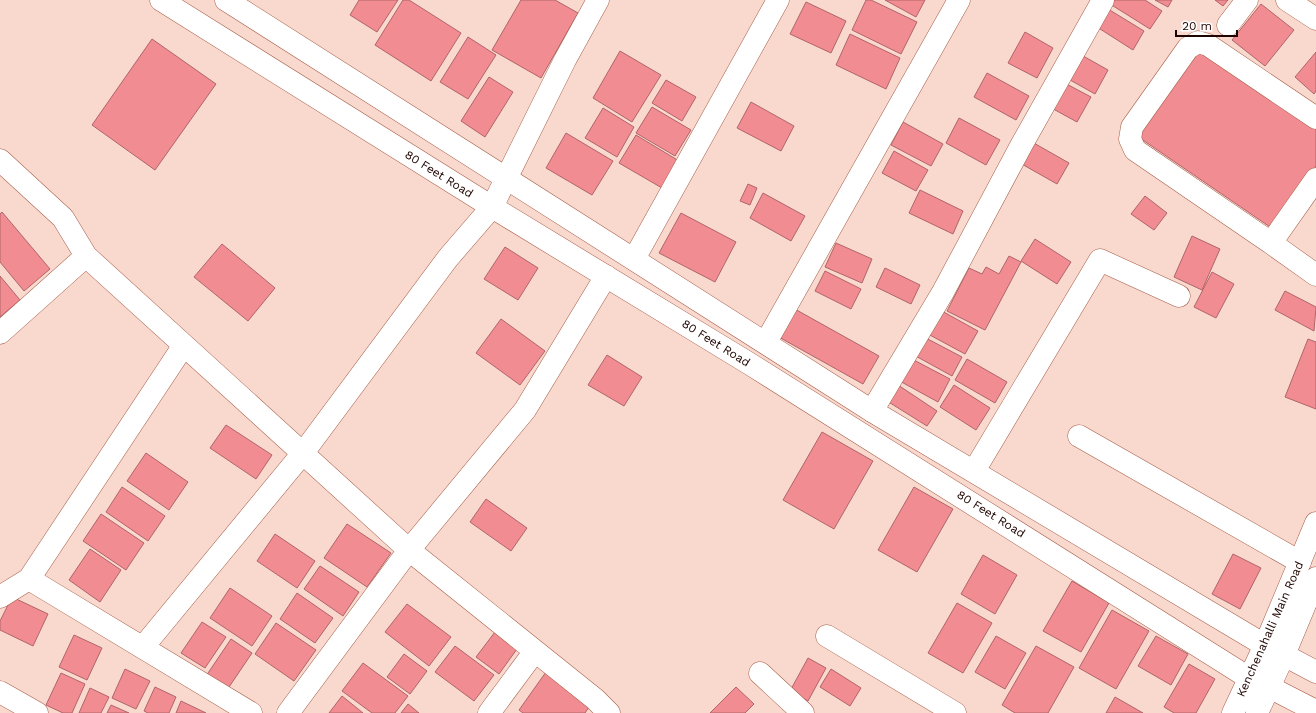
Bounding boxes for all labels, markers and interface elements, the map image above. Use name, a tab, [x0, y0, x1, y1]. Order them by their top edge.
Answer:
scale bar	[1176, 12, 1237, 38]
text: 20 m	[1182, 19, 1212, 33]
street label: 80 Feet Road	[402, 147, 476, 201]
street label: 80 Feet Road	[679, 316, 753, 370]
street label: 80 Feet Road	[954, 487, 1028, 541]
street label: Kenchenahalli Main Road	[1234, 559, 1306, 699]

